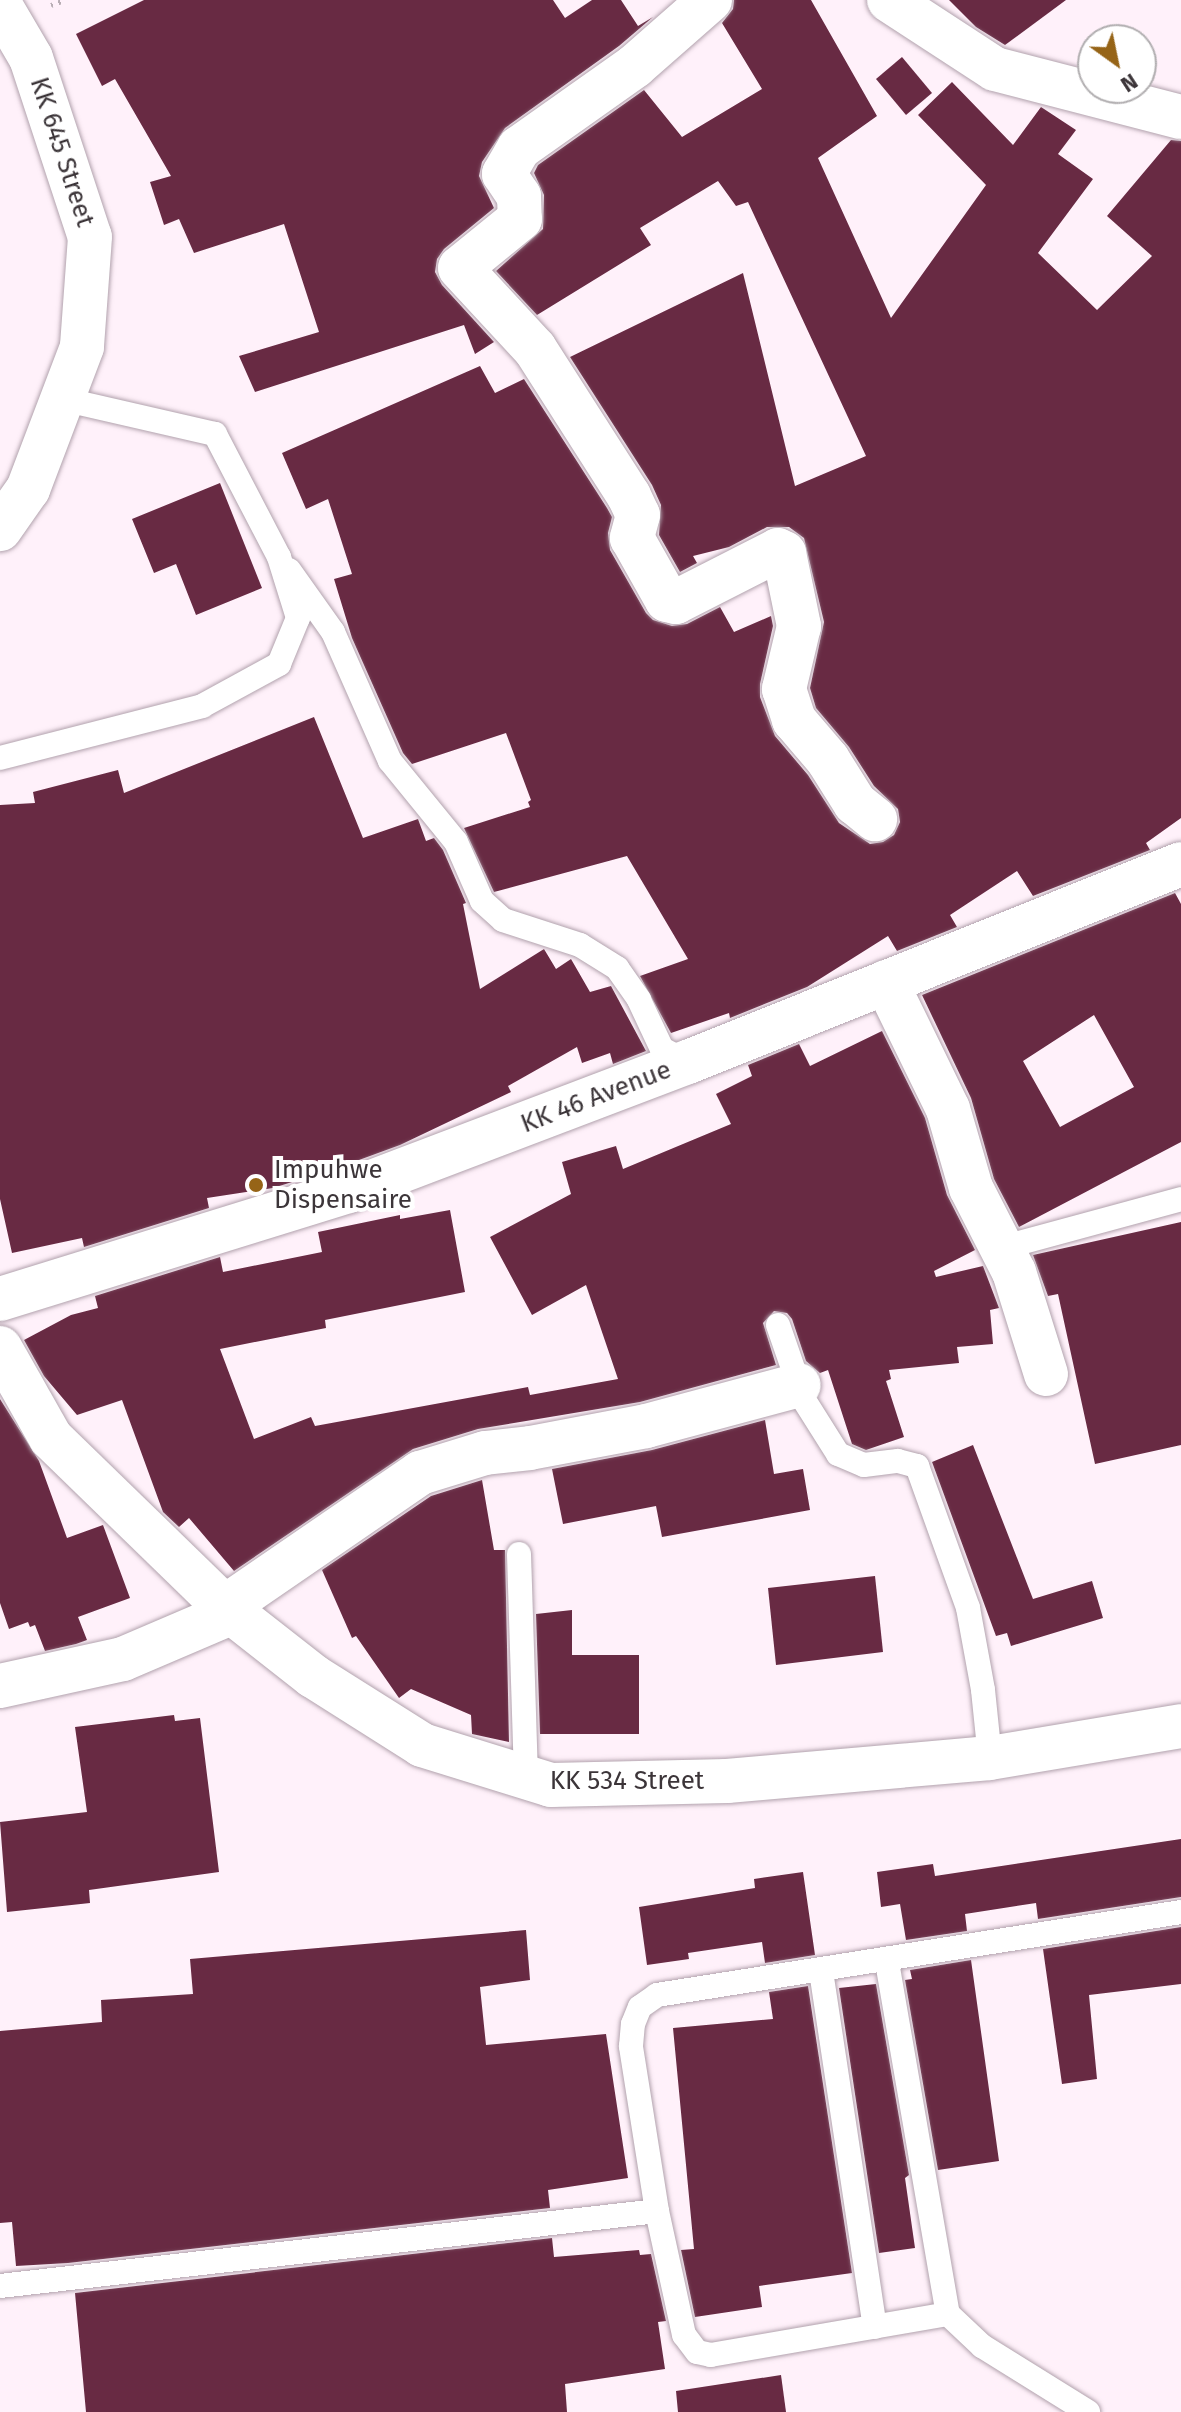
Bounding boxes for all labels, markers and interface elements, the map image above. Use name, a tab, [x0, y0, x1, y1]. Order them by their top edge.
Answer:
north arrow	[1077, 24, 1157, 104]
text: N	[1116, 68, 1143, 98]
street label: KK 645 Street	[23, 73, 101, 231]
street label: KK 46 Avenue	[516, 1054, 676, 1140]
place label: Impuhwe Dispensaire	[274, 1154, 412, 1216]
marker: Impuhwe Dispensaire	[245, 1174, 267, 1196]
street label: KK 534 Street	[550, 1765, 704, 1797]

